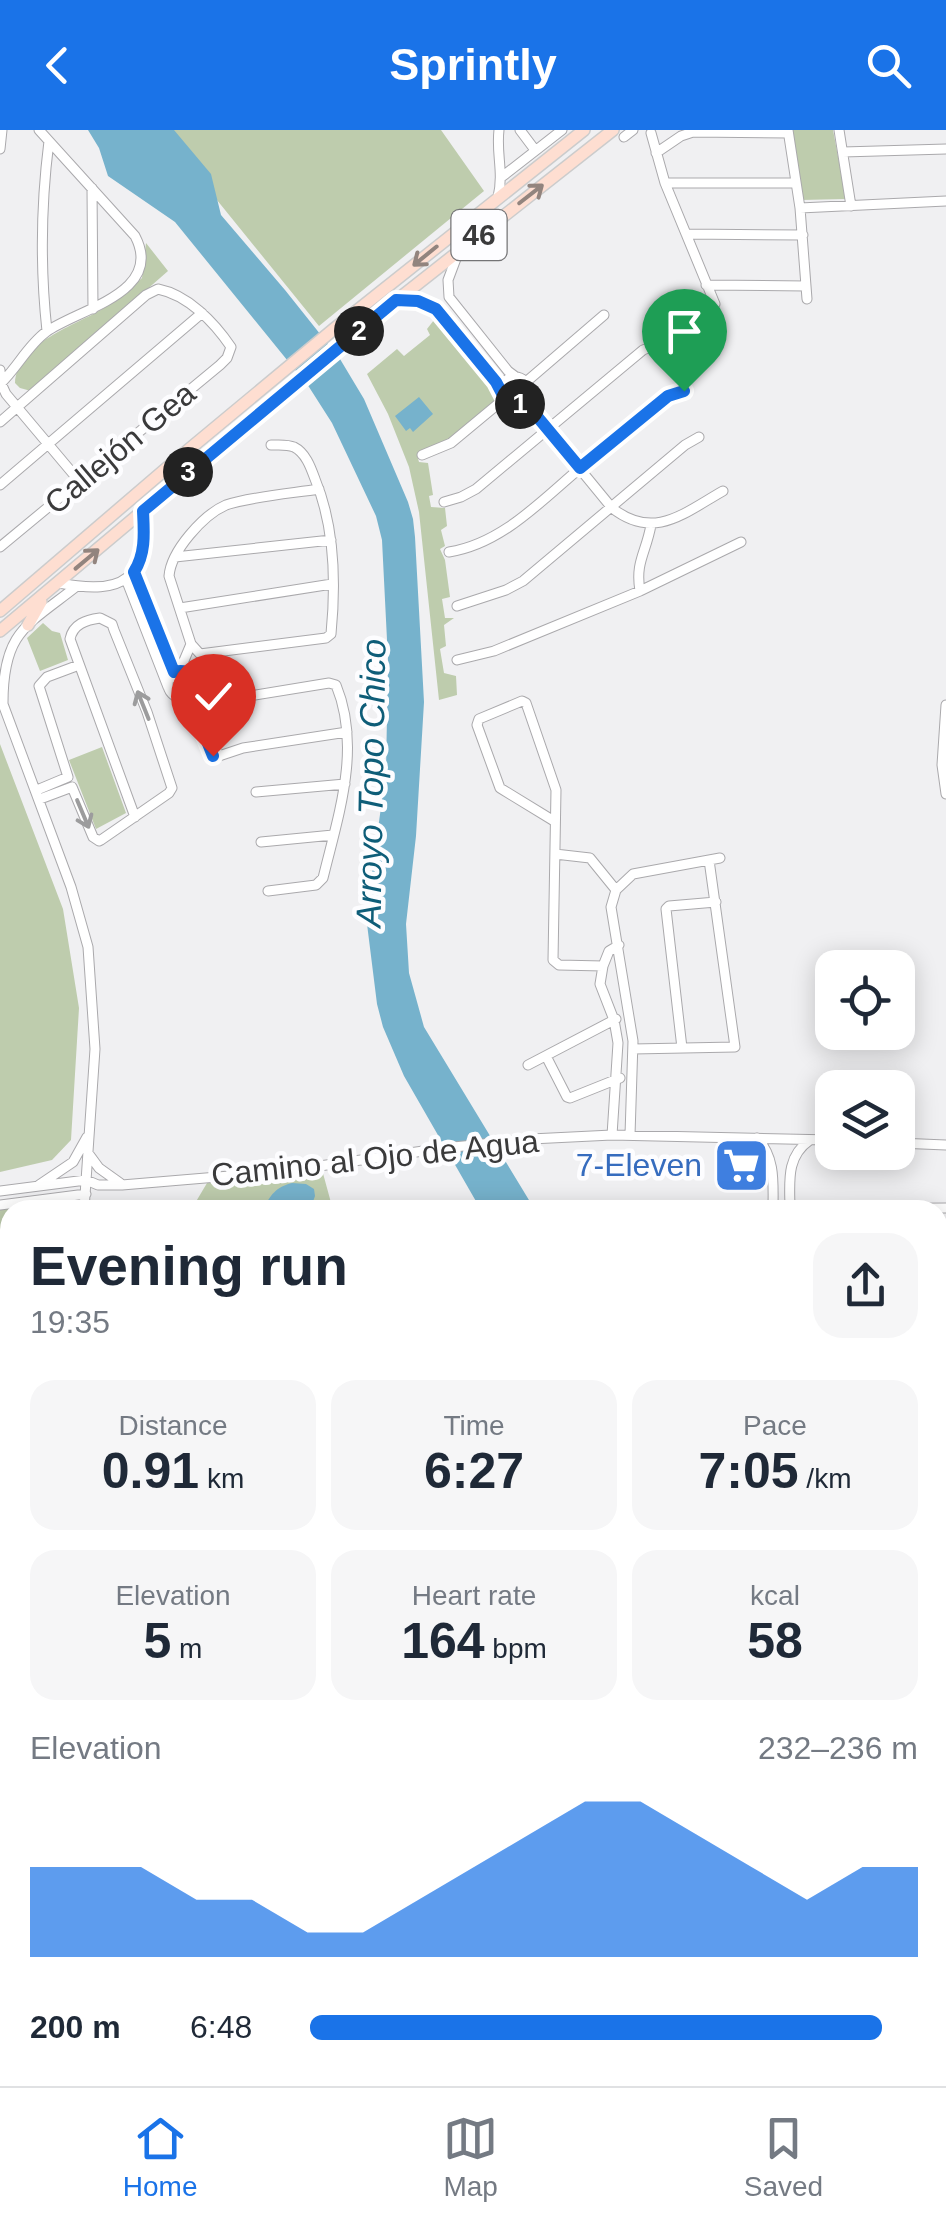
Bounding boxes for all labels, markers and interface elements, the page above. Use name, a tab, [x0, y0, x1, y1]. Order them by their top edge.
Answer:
icon: back	[30, 38, 85, 93]
icon: search	[861, 38, 916, 93]
text: Sprintly	[389, 39, 557, 90]
one-way arrow	[517, 183, 544, 204]
road number: 46	[452, 210, 506, 260]
one-way arrow	[412, 245, 439, 266]
pin	[642, 289, 727, 392]
icon: arrive	[657, 304, 712, 359]
pin: 2	[334, 306, 384, 356]
text: 2	[351, 315, 367, 346]
street label: Callejón Gea	[38, 375, 203, 521]
pin: 1	[495, 379, 545, 429]
text: 1	[512, 388, 528, 419]
pin: 3	[163, 447, 213, 497]
text: 3	[180, 456, 196, 487]
one-way arrow	[73, 548, 99, 570]
water label: Arroyo Topo Chico	[348, 638, 393, 930]
pin	[171, 654, 256, 757]
icon: check	[186, 669, 241, 724]
one-way arrow	[133, 691, 151, 721]
one-way arrow	[76, 798, 94, 829]
map controls	[815, 950, 915, 1170]
button: locate	[815, 950, 915, 1050]
button: layers	[815, 1070, 915, 1170]
street label: Camino al Ojo de Agua	[209, 1123, 541, 1193]
supermarket icon: 7-Eleven	[711, 1135, 771, 1195]
place label: 7-Eleven	[576, 1147, 702, 1183]
button: share	[813, 1233, 918, 1338]
text: Evening run	[30, 1235, 348, 1297]
text: 19:35	[30, 1304, 110, 1340]
text: Distance	[119, 1410, 227, 1441]
text: Time	[443, 1410, 505, 1441]
text: Pace	[743, 1410, 807, 1441]
text: 0.91	[102, 1443, 199, 1499]
text: 6:27	[424, 1443, 524, 1499]
text: 7:05	[699, 1443, 799, 1499]
text: km	[199, 1463, 244, 1494]
text: /km	[799, 1463, 851, 1494]
text: Elevation	[115, 1580, 231, 1611]
text: Heart rate	[412, 1580, 536, 1611]
text: kcal	[750, 1580, 800, 1611]
text: 5	[144, 1613, 171, 1669]
text: 164	[401, 1613, 485, 1669]
text: 58	[747, 1613, 803, 1669]
text: m	[171, 1633, 202, 1664]
text: bpm	[485, 1633, 547, 1664]
text: Elevation	[30, 1730, 162, 1766]
text: 232–236 m	[758, 1730, 918, 1766]
text: 200 m	[30, 2009, 121, 2045]
text: 6:48	[190, 2009, 252, 2045]
tab: Home	[123, 2111, 198, 2203]
tab: Map	[443, 2111, 498, 2203]
tab: Saved	[744, 2111, 823, 2203]

